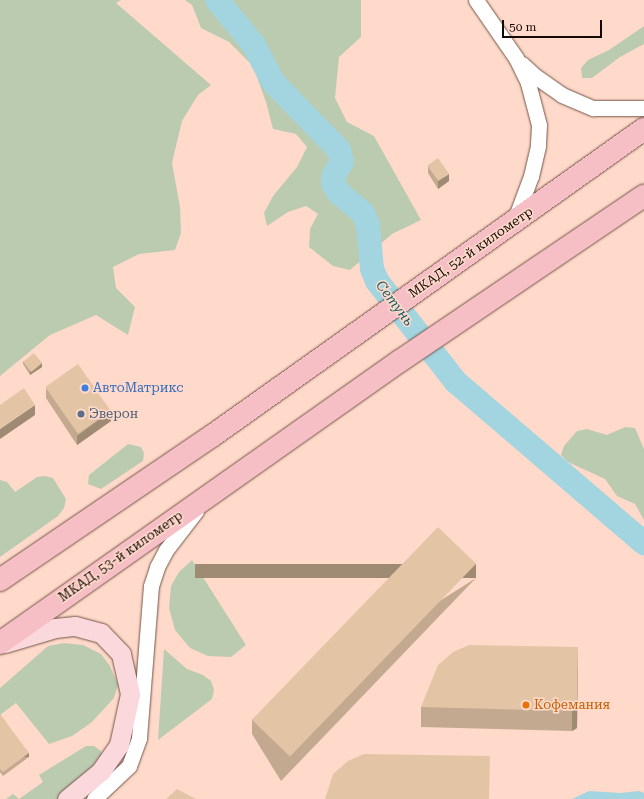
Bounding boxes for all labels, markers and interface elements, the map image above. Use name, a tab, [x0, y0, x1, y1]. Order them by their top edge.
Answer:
scale bar	[504, 12, 604, 38]
text: 50 m	[509, 20, 536, 34]
street label: МКАД, 52-й километр	[406, 204, 536, 302]
water label: Сетунь	[372, 277, 418, 329]
place label: АвтоМатрикс	[93, 380, 184, 396]
marker: АвтоМатрикс	[80, 383, 90, 393]
place label: Эверон	[89, 406, 138, 422]
marker: Эверон	[76, 409, 86, 419]
street label: МКАД, 53-й километр	[56, 508, 186, 606]
place label: Кофемания	[534, 697, 610, 713]
marker: Кофемания	[521, 700, 531, 710]

